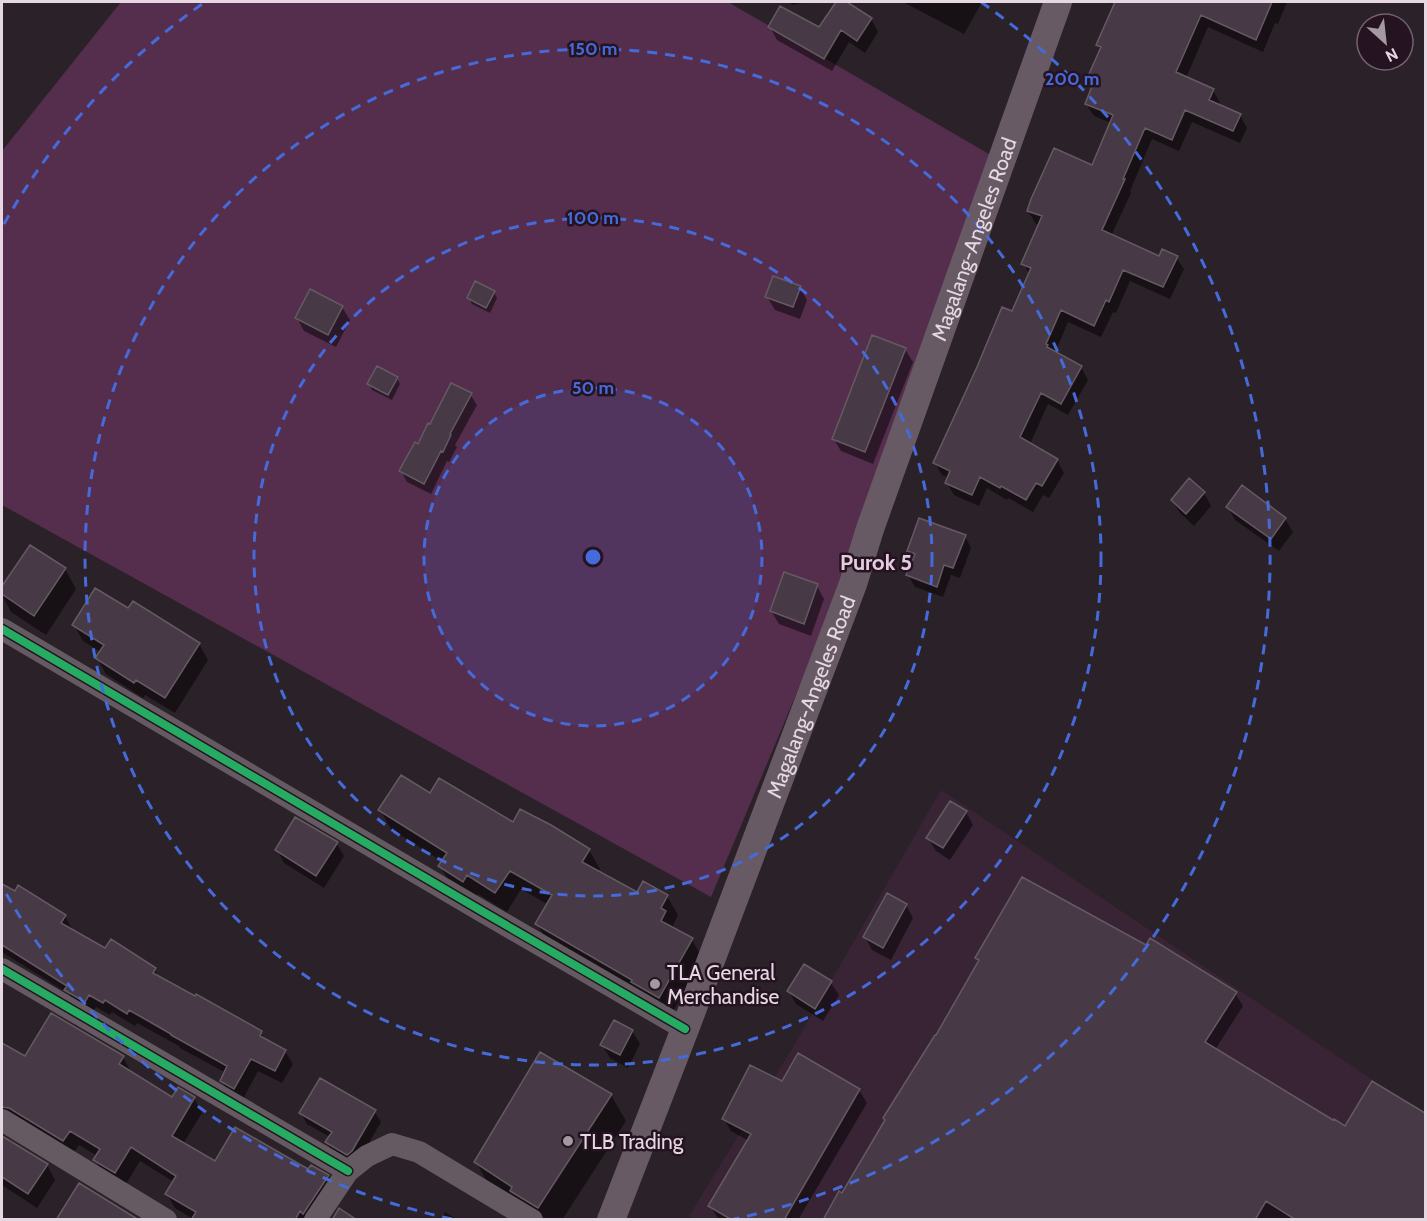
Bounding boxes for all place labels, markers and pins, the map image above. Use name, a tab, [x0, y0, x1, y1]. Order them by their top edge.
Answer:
centre of rings	[583, 547, 603, 567]
place label: TLA General Merchandise	[667, 960, 779, 1009]
marker: TLA General Merchandise	[648, 977, 662, 991]
place label: TLB Trading	[580, 1129, 684, 1154]
marker: TLB Trading	[561, 1134, 575, 1148]

